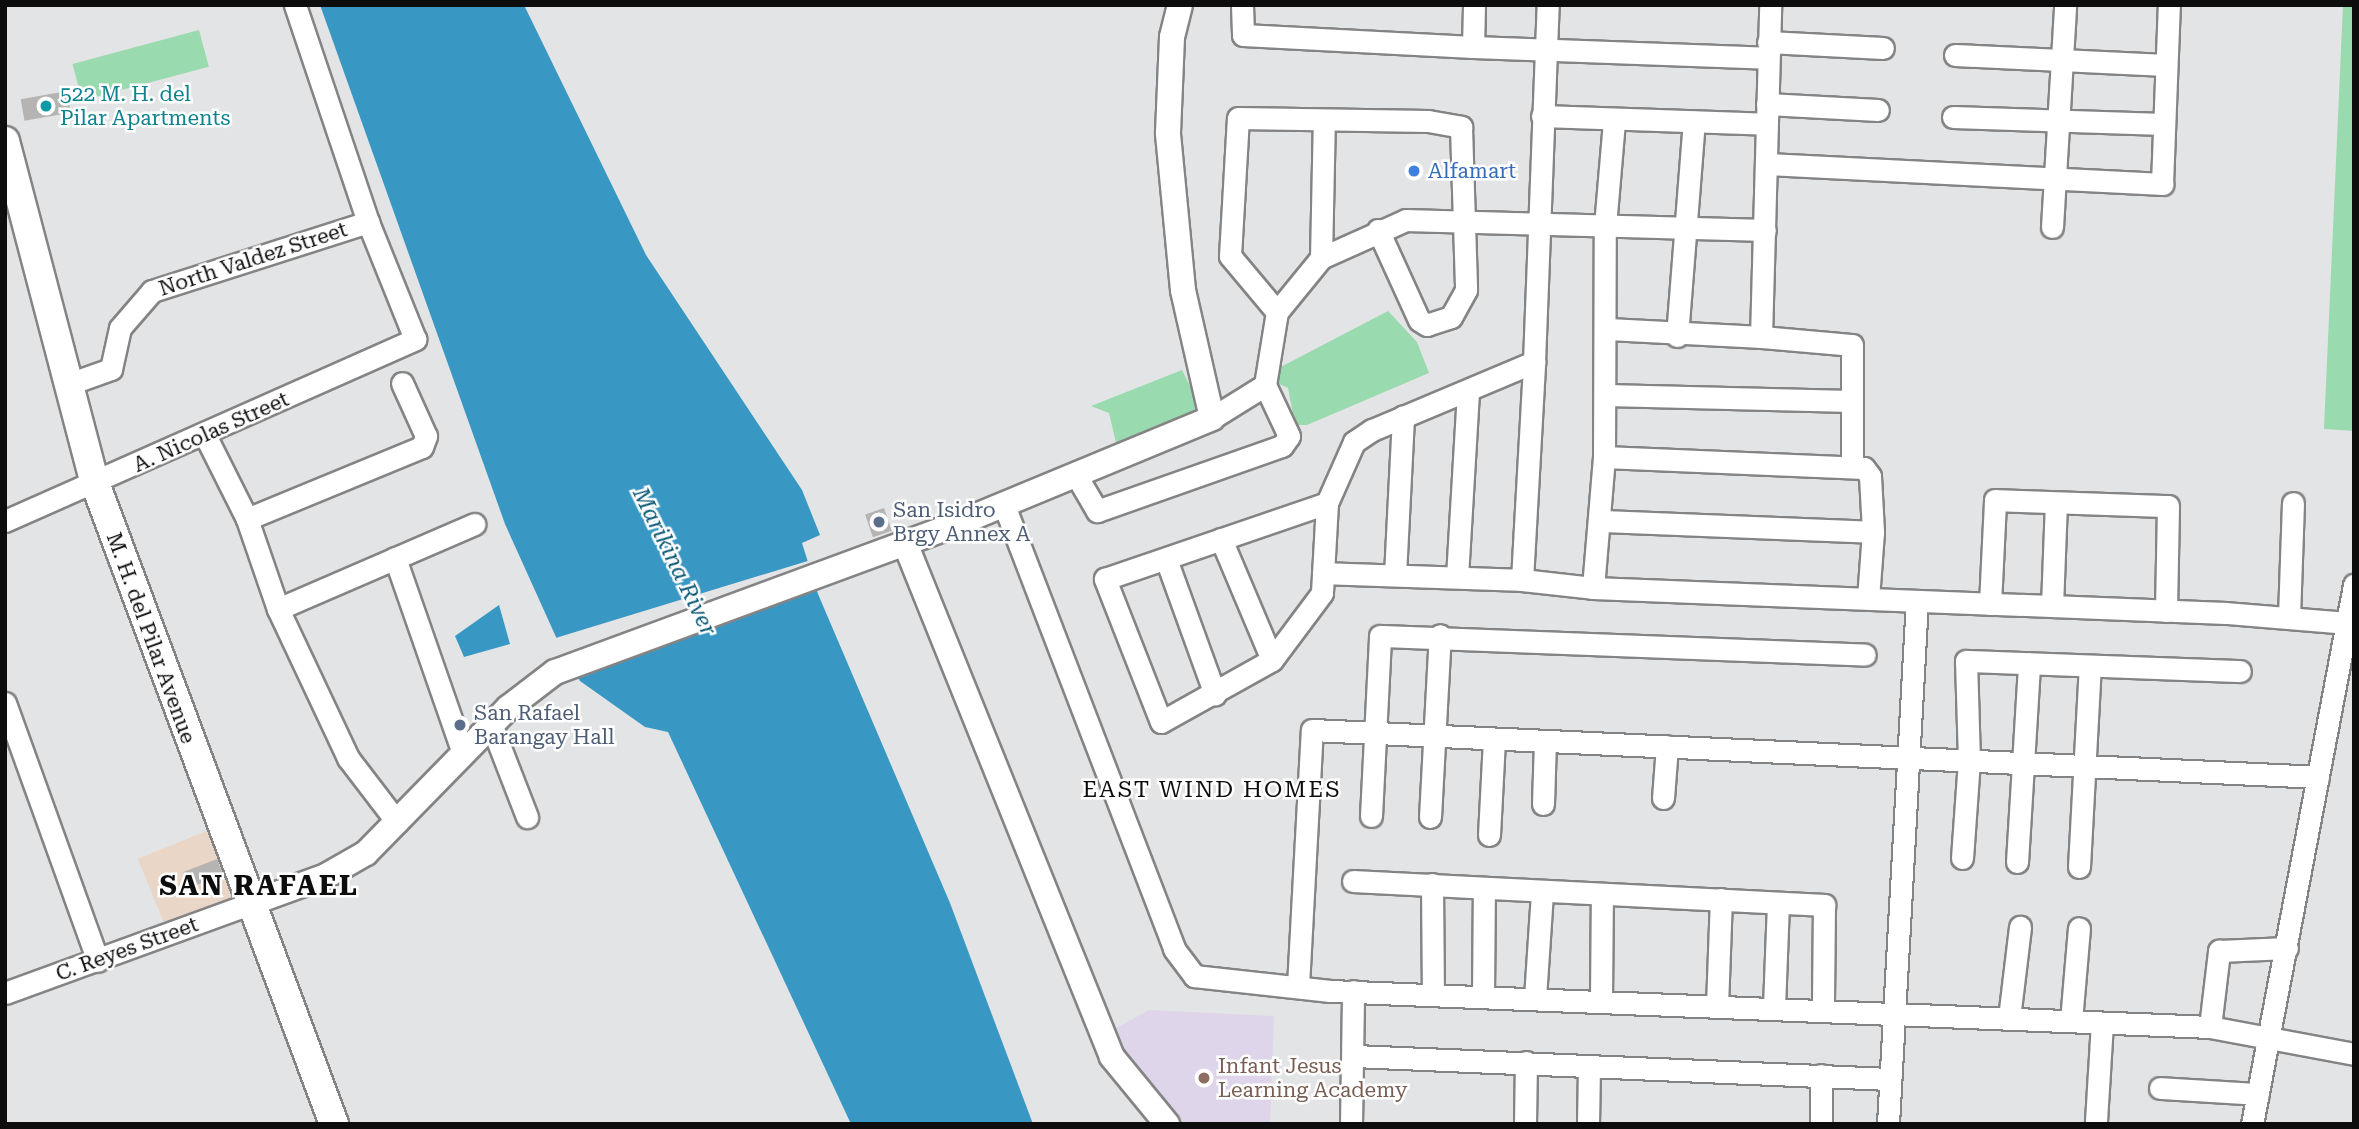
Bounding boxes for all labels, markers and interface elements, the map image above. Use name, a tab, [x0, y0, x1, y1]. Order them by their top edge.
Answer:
place label: 522 M. H. del Pilar Apartments	[60, 81, 230, 131]
marker: 522 M. H. del Pilar Apartments	[38, 98, 54, 114]
place label: Alfamart	[1428, 158, 1516, 184]
marker: Alfamart	[1406, 163, 1422, 179]
street label: North Valdez Street	[156, 217, 350, 301]
street label: A. Nicolas Street	[129, 386, 293, 478]
water label: Marikina River	[626, 483, 722, 641]
place label: San Isidro Brgy Annex A	[893, 497, 1030, 547]
marker: San Isidro Brgy Annex A	[871, 514, 887, 530]
street label: M. H. del Pilar Avenue	[101, 529, 201, 747]
place label: San Rafael Barangay Hall	[474, 700, 615, 750]
marker: San Rafael Barangay Hall	[452, 717, 468, 733]
district label: EAST WIND HOMES	[1084, 776, 1340, 804]
district label: SAN RAFAEL	[160, 869, 358, 903]
street label: C. Reyes Street	[52, 912, 202, 986]
place label: Infant Jesus Learning Academy	[1218, 1053, 1408, 1103]
marker: Infant Jesus Learning Academy	[1196, 1070, 1212, 1086]

